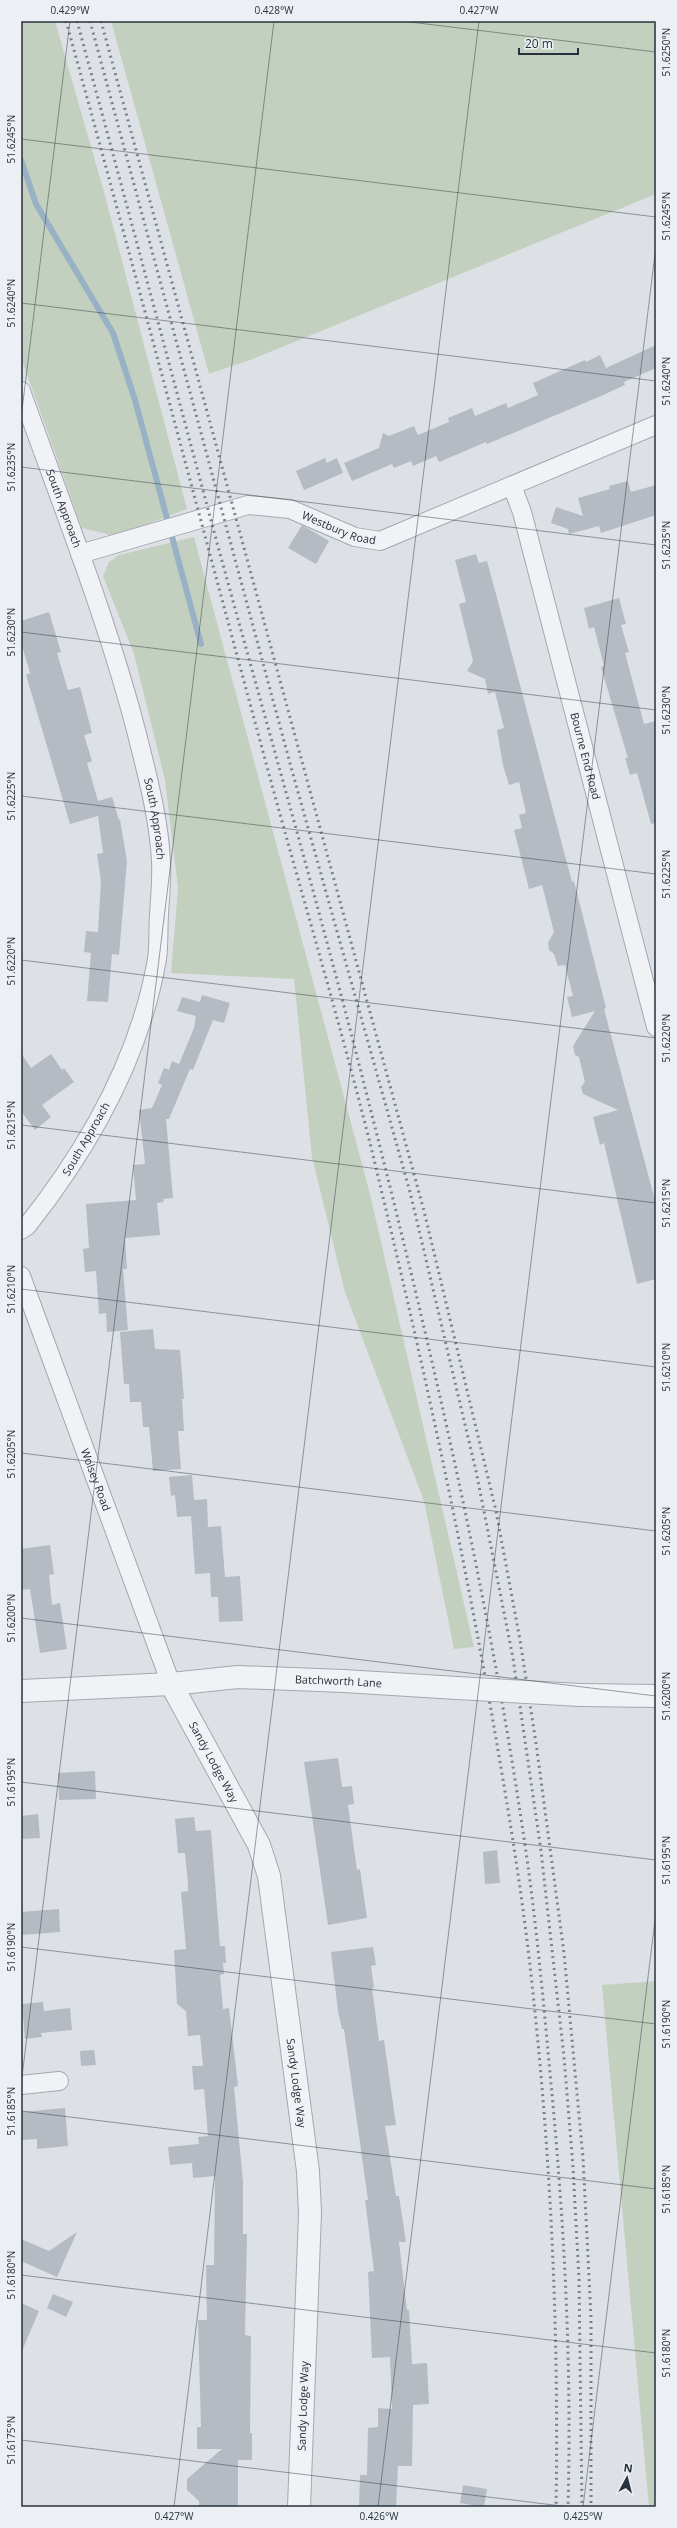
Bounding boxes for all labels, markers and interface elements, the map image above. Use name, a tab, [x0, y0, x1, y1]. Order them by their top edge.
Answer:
text: 0.429°W	[50, 3, 90, 17]
text: 0.428°W	[254, 3, 294, 17]
text: 0.427°W	[459, 3, 499, 17]
text: 51.6250°N	[659, 28, 673, 76]
scale bar	[519, 30, 578, 56]
text: 20 m	[525, 35, 553, 52]
text: 51.6245°N	[4, 115, 18, 163]
text: 51.6245°N	[659, 192, 673, 240]
text: 51.6240°N	[4, 279, 18, 327]
text: 51.6240°N	[659, 357, 673, 405]
text: 51.6235°N	[4, 443, 18, 491]
street label: South Approach	[43, 467, 85, 550]
street label: Westbury Road	[300, 507, 377, 547]
text: 51.6235°N	[659, 521, 673, 569]
text: 51.6230°N	[4, 608, 18, 656]
text: 51.6230°N	[659, 686, 673, 734]
street label: Bourne End Road	[567, 711, 605, 801]
text: 51.6225°N	[4, 772, 18, 820]
street label: South Approach	[141, 776, 169, 860]
text: 51.6225°N	[659, 850, 673, 898]
text: 51.6220°N	[4, 937, 18, 985]
text: 51.6220°N	[659, 1014, 673, 1062]
street label: South Approach	[58, 1099, 113, 1178]
text: 51.6215°N	[4, 1101, 18, 1149]
text: 51.6215°N	[659, 1179, 673, 1227]
text: 51.6210°N	[4, 1265, 18, 1313]
text: 51.6210°N	[659, 1343, 673, 1391]
text: 51.6205°N	[4, 1430, 18, 1478]
street label: Wolsey Road	[78, 1446, 115, 1513]
text: 51.6205°N	[659, 1507, 673, 1555]
text: 51.6200°N	[4, 1594, 18, 1642]
street label: Batchworth Lane	[295, 1671, 382, 1690]
text: 51.6200°N	[659, 1672, 673, 1720]
street label: Sandy Lodge Way	[186, 1719, 243, 1805]
text: 51.6195°N	[4, 1758, 18, 1806]
text: 51.6195°N	[659, 1836, 673, 1884]
text: 51.6190°N	[4, 1923, 18, 1971]
text: 51.6190°N	[659, 2000, 673, 2048]
street label: Sandy Lodge Way	[284, 2037, 310, 2129]
text: 51.6185°N	[4, 2087, 18, 2135]
text: 51.6185°N	[659, 2165, 673, 2213]
text: 51.6180°N	[4, 2251, 18, 2299]
text: 51.6180°N	[659, 2329, 673, 2377]
street label: Sandy Lodge Way	[293, 2360, 312, 2451]
text: 51.6175°N	[4, 2416, 18, 2464]
north arrow	[607, 2458, 647, 2498]
text: N	[623, 2460, 634, 2476]
text: 0.427°W	[154, 2509, 194, 2523]
text: 0.426°W	[359, 2509, 399, 2523]
text: 0.425°W	[563, 2509, 603, 2523]

